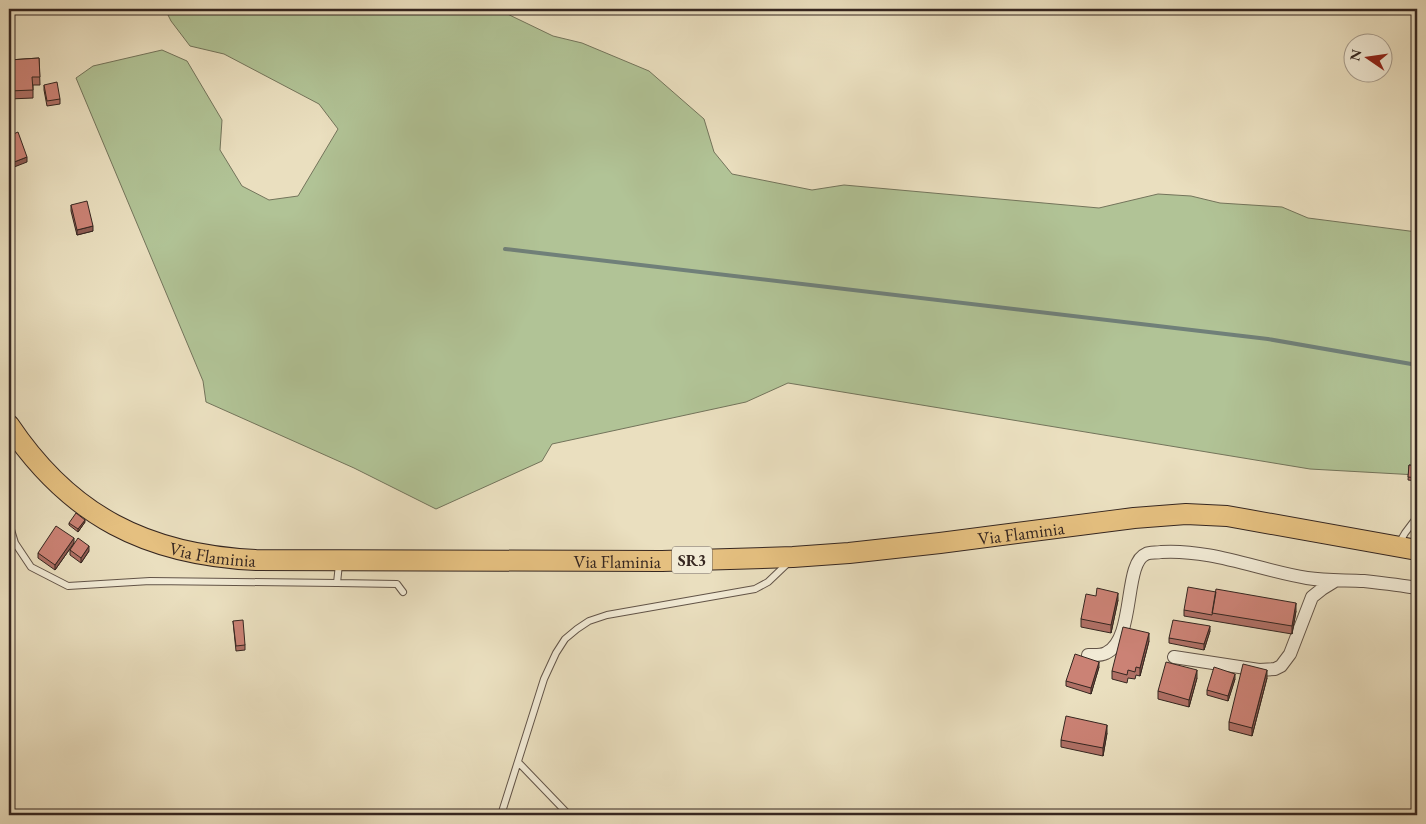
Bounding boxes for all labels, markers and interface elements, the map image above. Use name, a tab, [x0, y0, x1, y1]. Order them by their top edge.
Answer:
north arrow	[1344, 32, 1394, 82]
text: N	[1345, 47, 1366, 63]
street label: Via Flaminia	[976, 515, 1066, 550]
street label: Via Flaminia	[167, 536, 257, 572]
road number: SR3	[672, 546, 712, 574]
street label: Via Flaminia	[574, 549, 662, 572]

